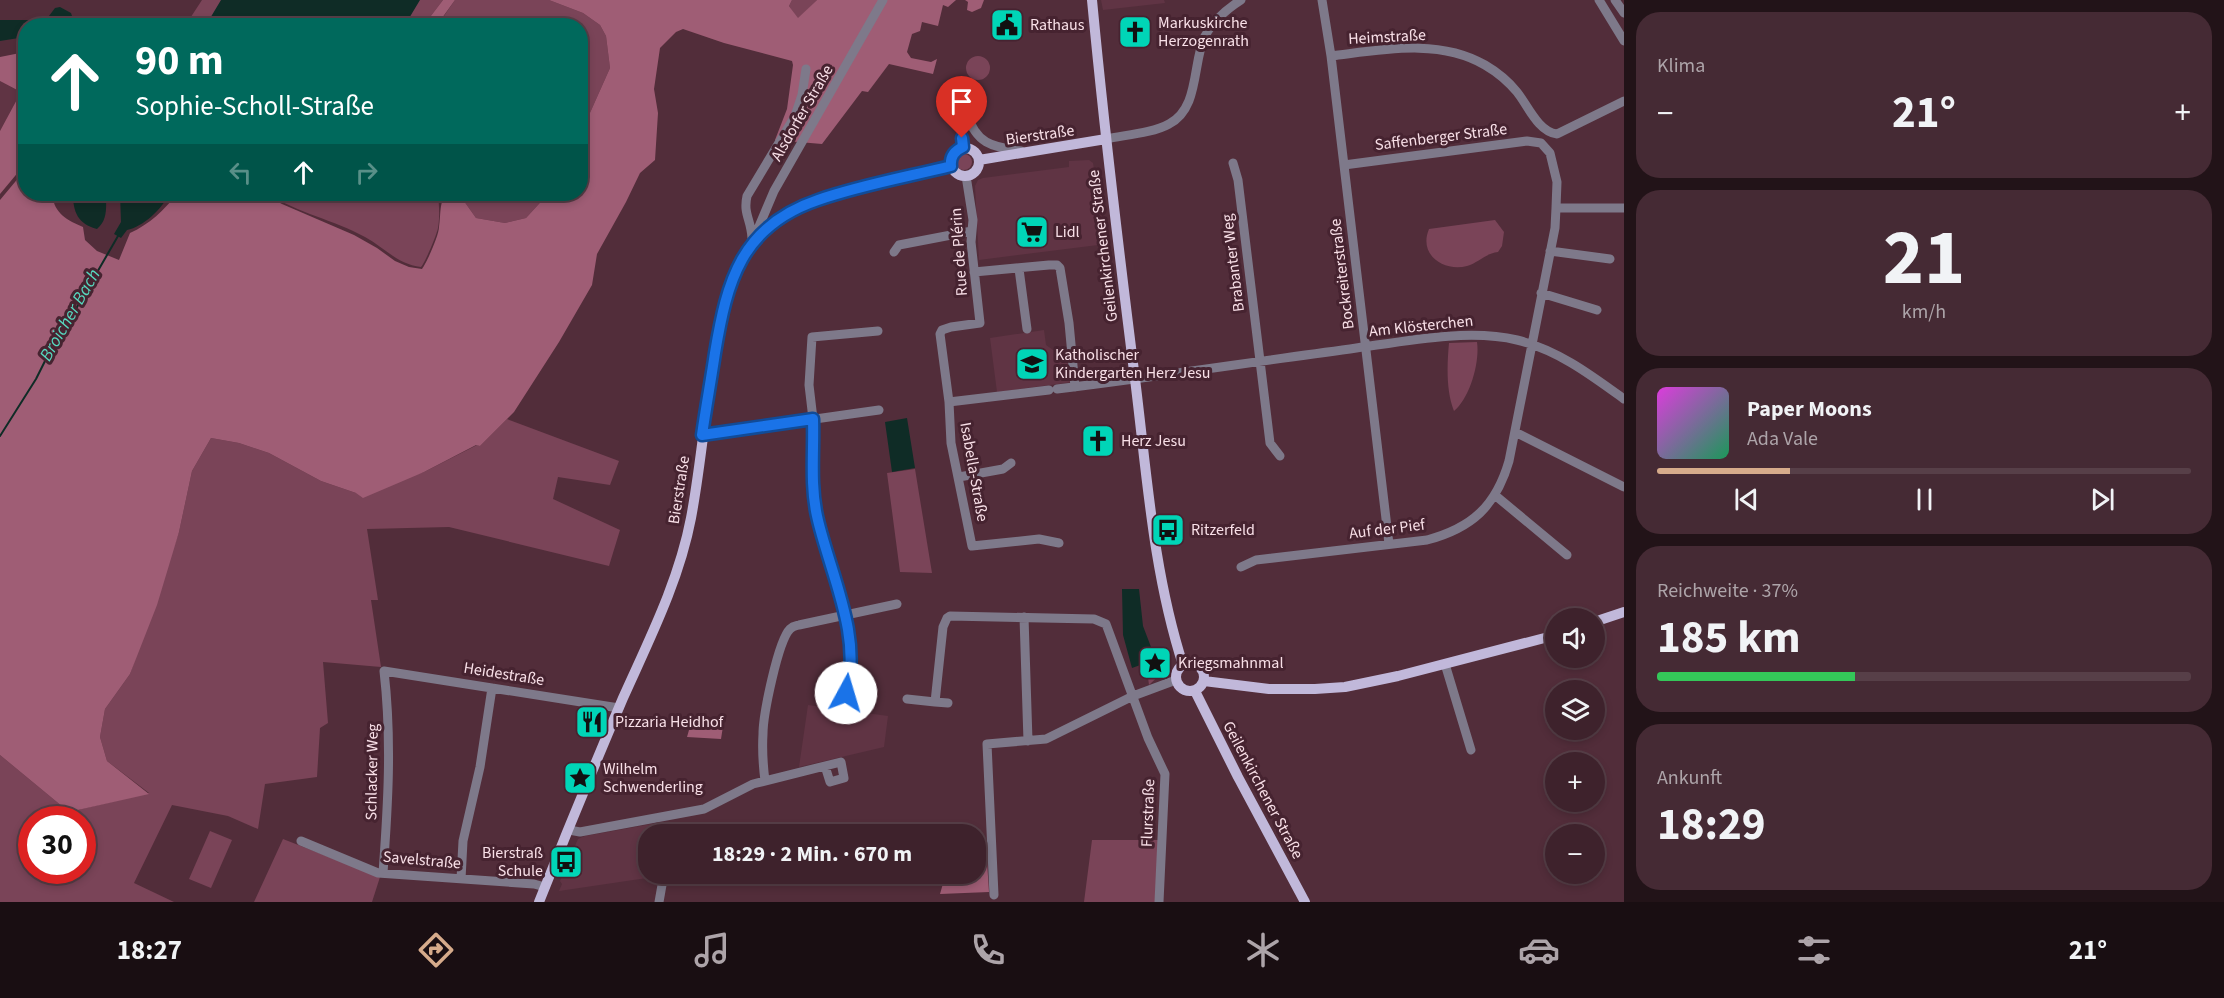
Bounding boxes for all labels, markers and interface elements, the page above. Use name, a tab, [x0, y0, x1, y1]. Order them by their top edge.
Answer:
public building icon: Rathaus	[989, 7, 1025, 43]
place label: Markuskirche Herzogenrath	[1158, 12, 1249, 52]
place label: Rathaus	[1030, 14, 1085, 36]
church icon: Markuskirche Herzogenrath	[1117, 14, 1153, 50]
street label: Heimstraße	[1348, 24, 1426, 50]
text: 90 m	[135, 31, 224, 91]
icon: ahead	[36, 42, 114, 120]
text: Klima	[1657, 52, 1705, 80]
street label: Alsdorfer Straße	[766, 61, 838, 165]
pin	[936, 76, 987, 138]
text: 21°	[1892, 81, 1956, 145]
icon: arrive	[945, 85, 978, 118]
text: Sophie-Scholl-Straße	[135, 87, 374, 126]
text: −	[1657, 90, 1673, 137]
text: +	[2175, 90, 2191, 137]
street label: Saffenberger Straße	[1374, 118, 1508, 156]
street label: Bierstraße	[1004, 119, 1076, 151]
icon: left	[224, 156, 257, 189]
icon: ahead	[287, 156, 320, 189]
icon: right	[350, 156, 383, 189]
street label: Geilenkirchener Straße	[1083, 169, 1123, 323]
text: 21	[1883, 203, 1965, 314]
street label: Rue de Plérin	[945, 207, 973, 297]
street label: Brabanter Weg	[1216, 213, 1250, 313]
supermarket icon: Lidl	[1014, 214, 1050, 250]
street label: Bockreiterstraße	[1324, 217, 1360, 331]
place label: Lidl	[1055, 221, 1080, 243]
water label: Broicher Bach	[34, 264, 106, 366]
text: km/h	[1902, 298, 1946, 326]
street label: Am Klösterchen	[1368, 310, 1474, 342]
place label: Katholischer Kindergarten Herz Jesu	[1055, 344, 1211, 384]
school or university icon: Katholischer Kindergarten Herz Jesu	[1014, 346, 1050, 382]
text: Paper Moons	[1747, 393, 1872, 425]
street label: Isabella-Straße	[954, 421, 994, 524]
church icon: Herz Jesu	[1080, 423, 1116, 459]
text: Ada Vale	[1747, 425, 1818, 453]
place label: Herz Jesu	[1121, 430, 1186, 452]
street label: Bierstraße	[663, 454, 695, 526]
icon: previous	[1730, 483, 1763, 516]
icon: pause	[1908, 483, 1941, 516]
icon: next	[2086, 483, 2119, 516]
bus stop icon: Ritzerfeld	[1150, 512, 1186, 548]
street label: Auf der Pief	[1348, 513, 1428, 545]
place label: Ritzerfeld	[1191, 519, 1255, 541]
text: Reichweite · 37%	[1657, 577, 1798, 605]
text: 185 km	[1657, 606, 1801, 670]
map controls	[1545, 608, 1605, 884]
button: sound	[1545, 608, 1605, 668]
place icon: Kriegsmahnmal	[1137, 645, 1173, 681]
place label: Kriegsmahnmal	[1178, 652, 1284, 674]
street label: Heidestraße	[462, 657, 546, 691]
position arrow	[814, 661, 878, 725]
button: layers	[1545, 680, 1605, 740]
restaurant icon: Pizzaria Heidhof	[574, 704, 610, 740]
place label: Pizzaria Heidhof	[615, 711, 725, 733]
street label: Geilenkirchener Straße	[1217, 717, 1309, 863]
street label: Schlacker Weg	[360, 723, 384, 821]
button: +	[1545, 752, 1605, 812]
place label: Wilhelm Schwenderling	[603, 758, 703, 798]
place icon: Wilhelm Schwenderling	[562, 760, 598, 796]
text: Ankunft	[1657, 764, 1722, 792]
street label: Flurstraße	[1136, 778, 1160, 848]
text: 18:29	[1657, 793, 1766, 857]
speed limit sign: 30	[18, 806, 96, 884]
button: −	[1545, 824, 1605, 884]
text: 18:29 · 2 Min. · 670 m	[712, 838, 912, 870]
place label: Bierstraß Schule	[482, 842, 543, 882]
bus stop icon: Bierstraß Schule	[548, 844, 584, 880]
street label: Savelstraße	[382, 846, 462, 874]
icon: directions	[415, 929, 457, 971]
icon: music	[691, 929, 733, 971]
icon: phone	[967, 929, 1009, 971]
icon: climate	[1242, 929, 1284, 971]
icon: car	[1518, 929, 1560, 971]
icon: filters	[1793, 929, 1835, 971]
text: 18:27	[117, 931, 182, 970]
text: 21°	[2069, 931, 2107, 970]

